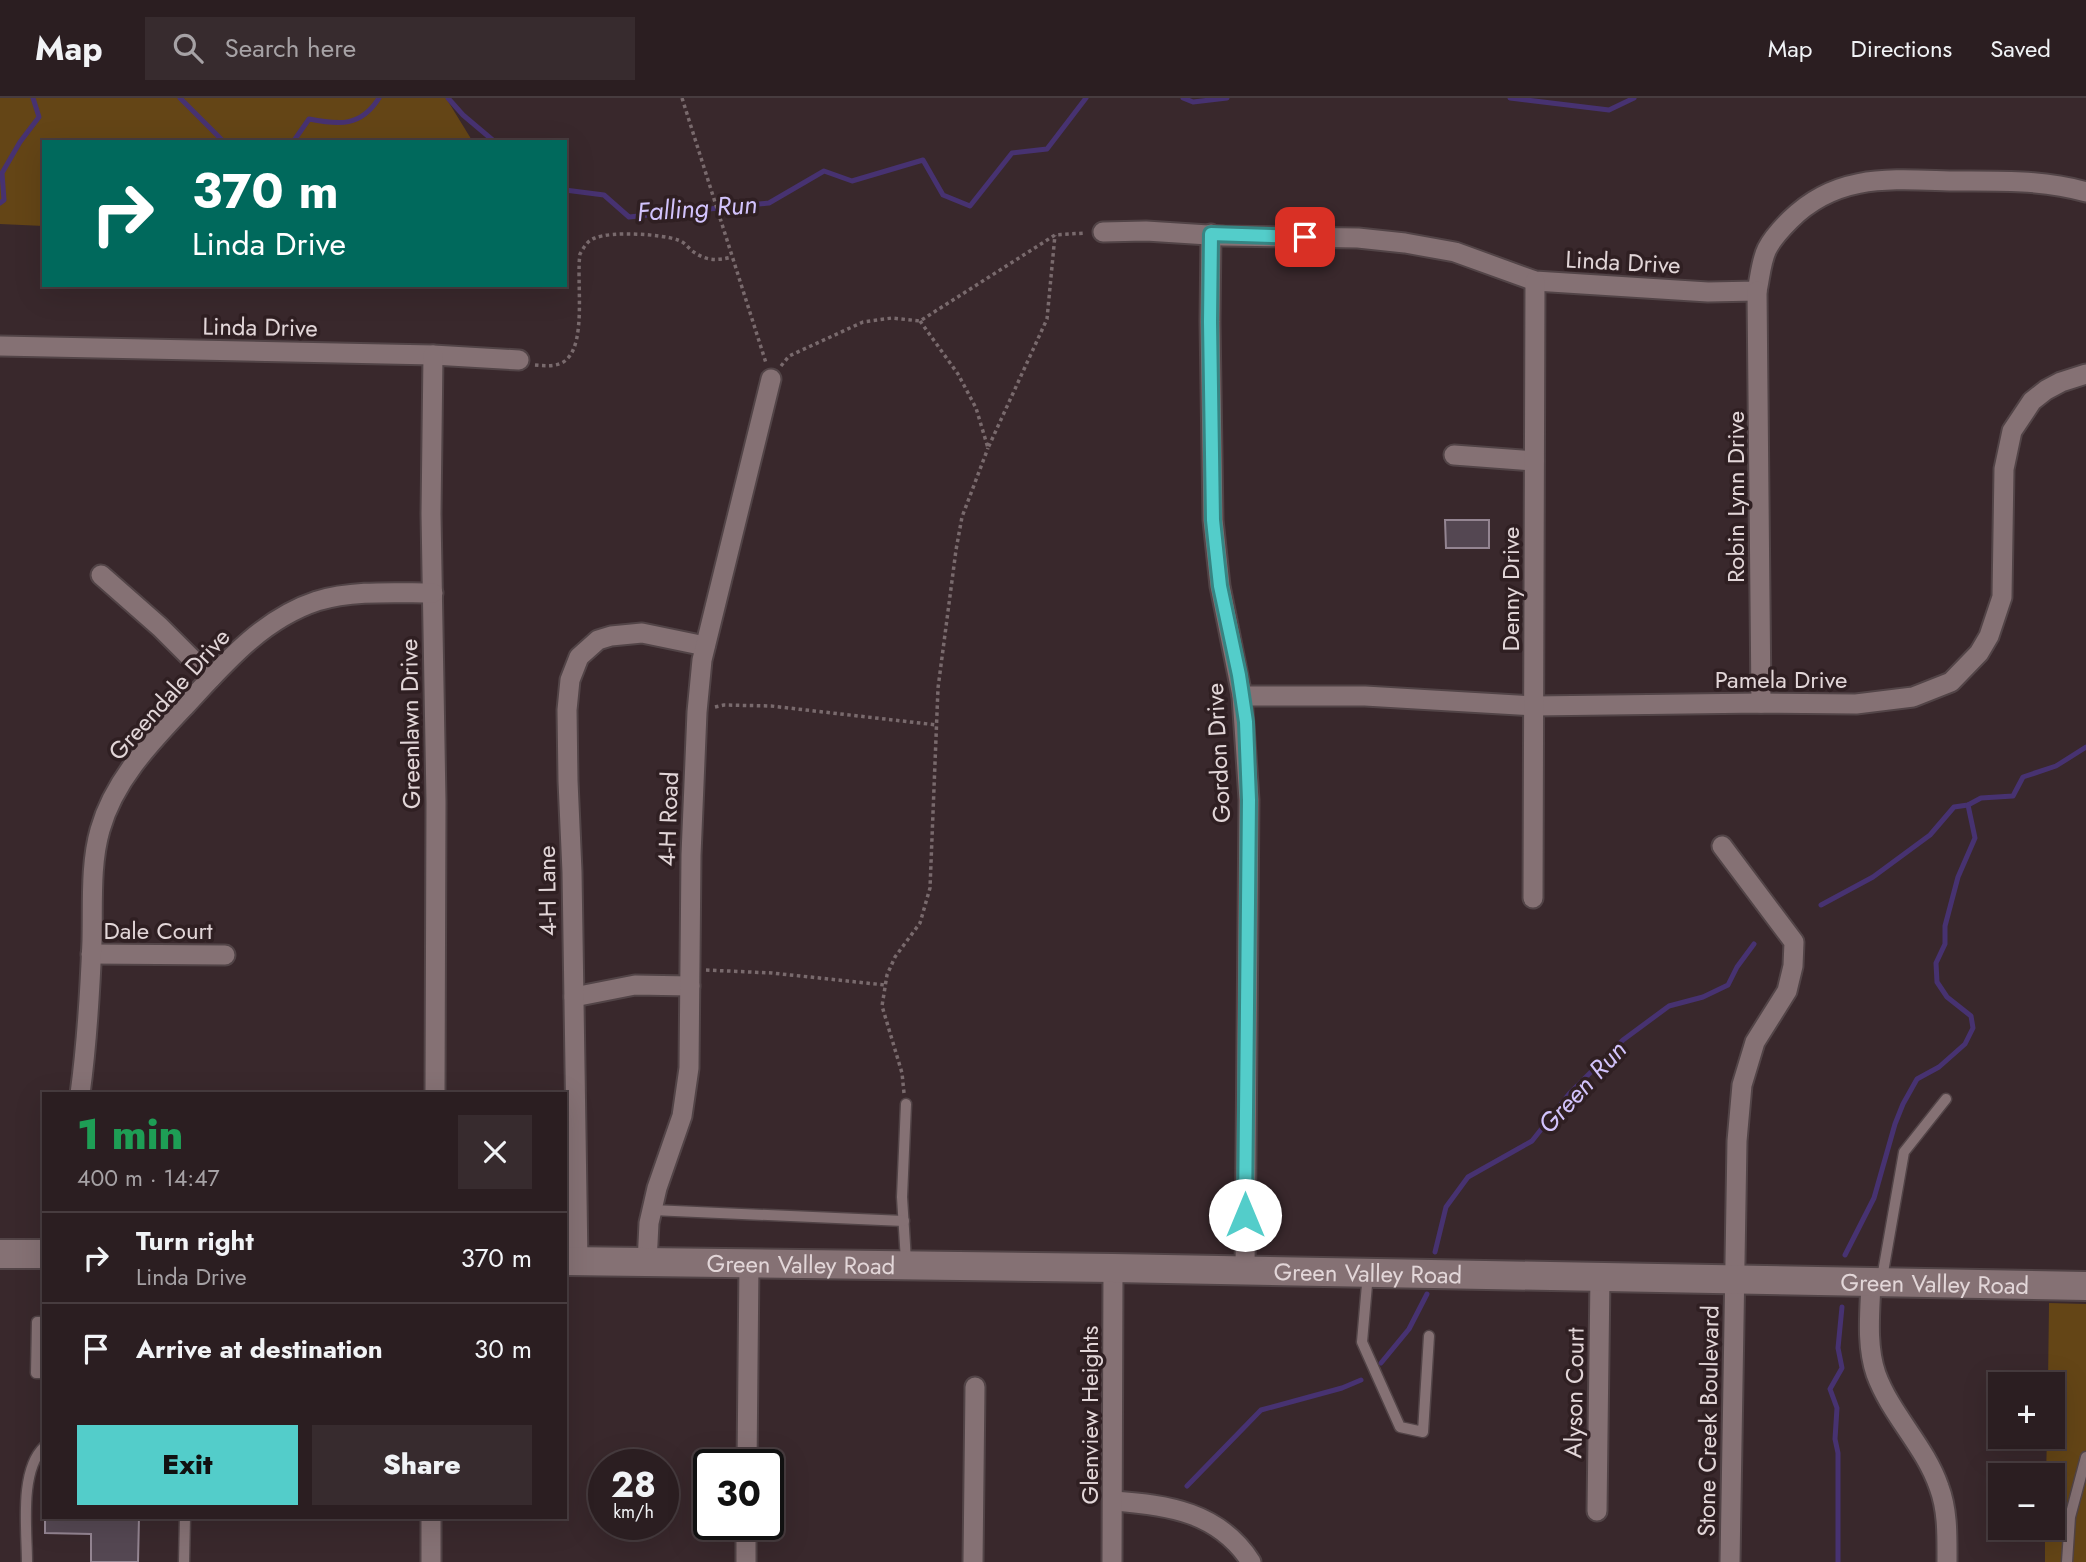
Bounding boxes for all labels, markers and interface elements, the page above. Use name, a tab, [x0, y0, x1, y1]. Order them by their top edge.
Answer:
search box	[145, 17, 635, 80]
text: Map	[35, 25, 103, 72]
icon: search	[169, 29, 207, 67]
text: Search here	[225, 29, 356, 67]
text: Map	[1768, 31, 1813, 66]
text: Directions	[1851, 31, 1952, 66]
text: Saved	[1990, 31, 2051, 66]
text: 370 m	[192, 156, 339, 226]
icon: right	[77, 168, 168, 259]
water label: Falling Run	[636, 185, 758, 231]
pin	[1275, 207, 1335, 267]
icon: arrive	[1286, 218, 1324, 256]
text: Linda Drive	[192, 221, 346, 267]
street label: Linda Drive	[1564, 242, 1682, 282]
street label: Linda Drive	[202, 308, 318, 346]
street label: Robin Lynn Drive	[1718, 411, 1753, 583]
street label: Denny Drive	[1493, 527, 1528, 651]
street label: Greendale Drive	[100, 620, 238, 768]
street label: Greenlawn Drive	[391, 639, 429, 809]
street label: Pamela Drive	[1715, 662, 1847, 697]
street label: Gordon Drive	[1197, 682, 1239, 824]
street label: 4-H Road	[649, 771, 687, 867]
street label: 4-H Lane	[529, 845, 565, 937]
street label: Dale Court	[103, 913, 213, 948]
water label: Green Run	[1529, 1032, 1635, 1142]
text: 1 min	[77, 1104, 183, 1165]
button: close	[458, 1115, 532, 1189]
text: 400 m · 14:47	[77, 1161, 220, 1195]
position arrow	[1208, 1178, 1282, 1252]
text: Turn right	[136, 1222, 254, 1260]
icon: right	[77, 1239, 115, 1277]
text: 370 m	[461, 1239, 532, 1277]
street label: Green Valley Road	[706, 1245, 896, 1283]
street label: Green Valley Road	[1273, 1253, 1463, 1292]
text: Linda Drive	[136, 1260, 247, 1294]
street label: Green Valley Road	[1840, 1264, 2029, 1302]
street label: Stone Creek Boulevard	[1688, 1305, 1728, 1537]
street label: Glenview Heights	[1072, 1326, 1107, 1504]
street label: Alyson Court	[1555, 1327, 1593, 1459]
icon: arrive	[77, 1330, 115, 1368]
text: Arrive at destination	[136, 1330, 383, 1368]
text: 30 m	[474, 1330, 532, 1368]
map controls	[1988, 1372, 2065, 1540]
button: +	[1988, 1372, 2065, 1449]
button: Exit	[77, 1425, 298, 1505]
button: Share	[312, 1425, 532, 1505]
speed limit sign: 30	[693, 1449, 784, 1540]
text: 28	[611, 1460, 656, 1510]
button: −	[1988, 1463, 2065, 1540]
text: km/h	[613, 1499, 654, 1525]

